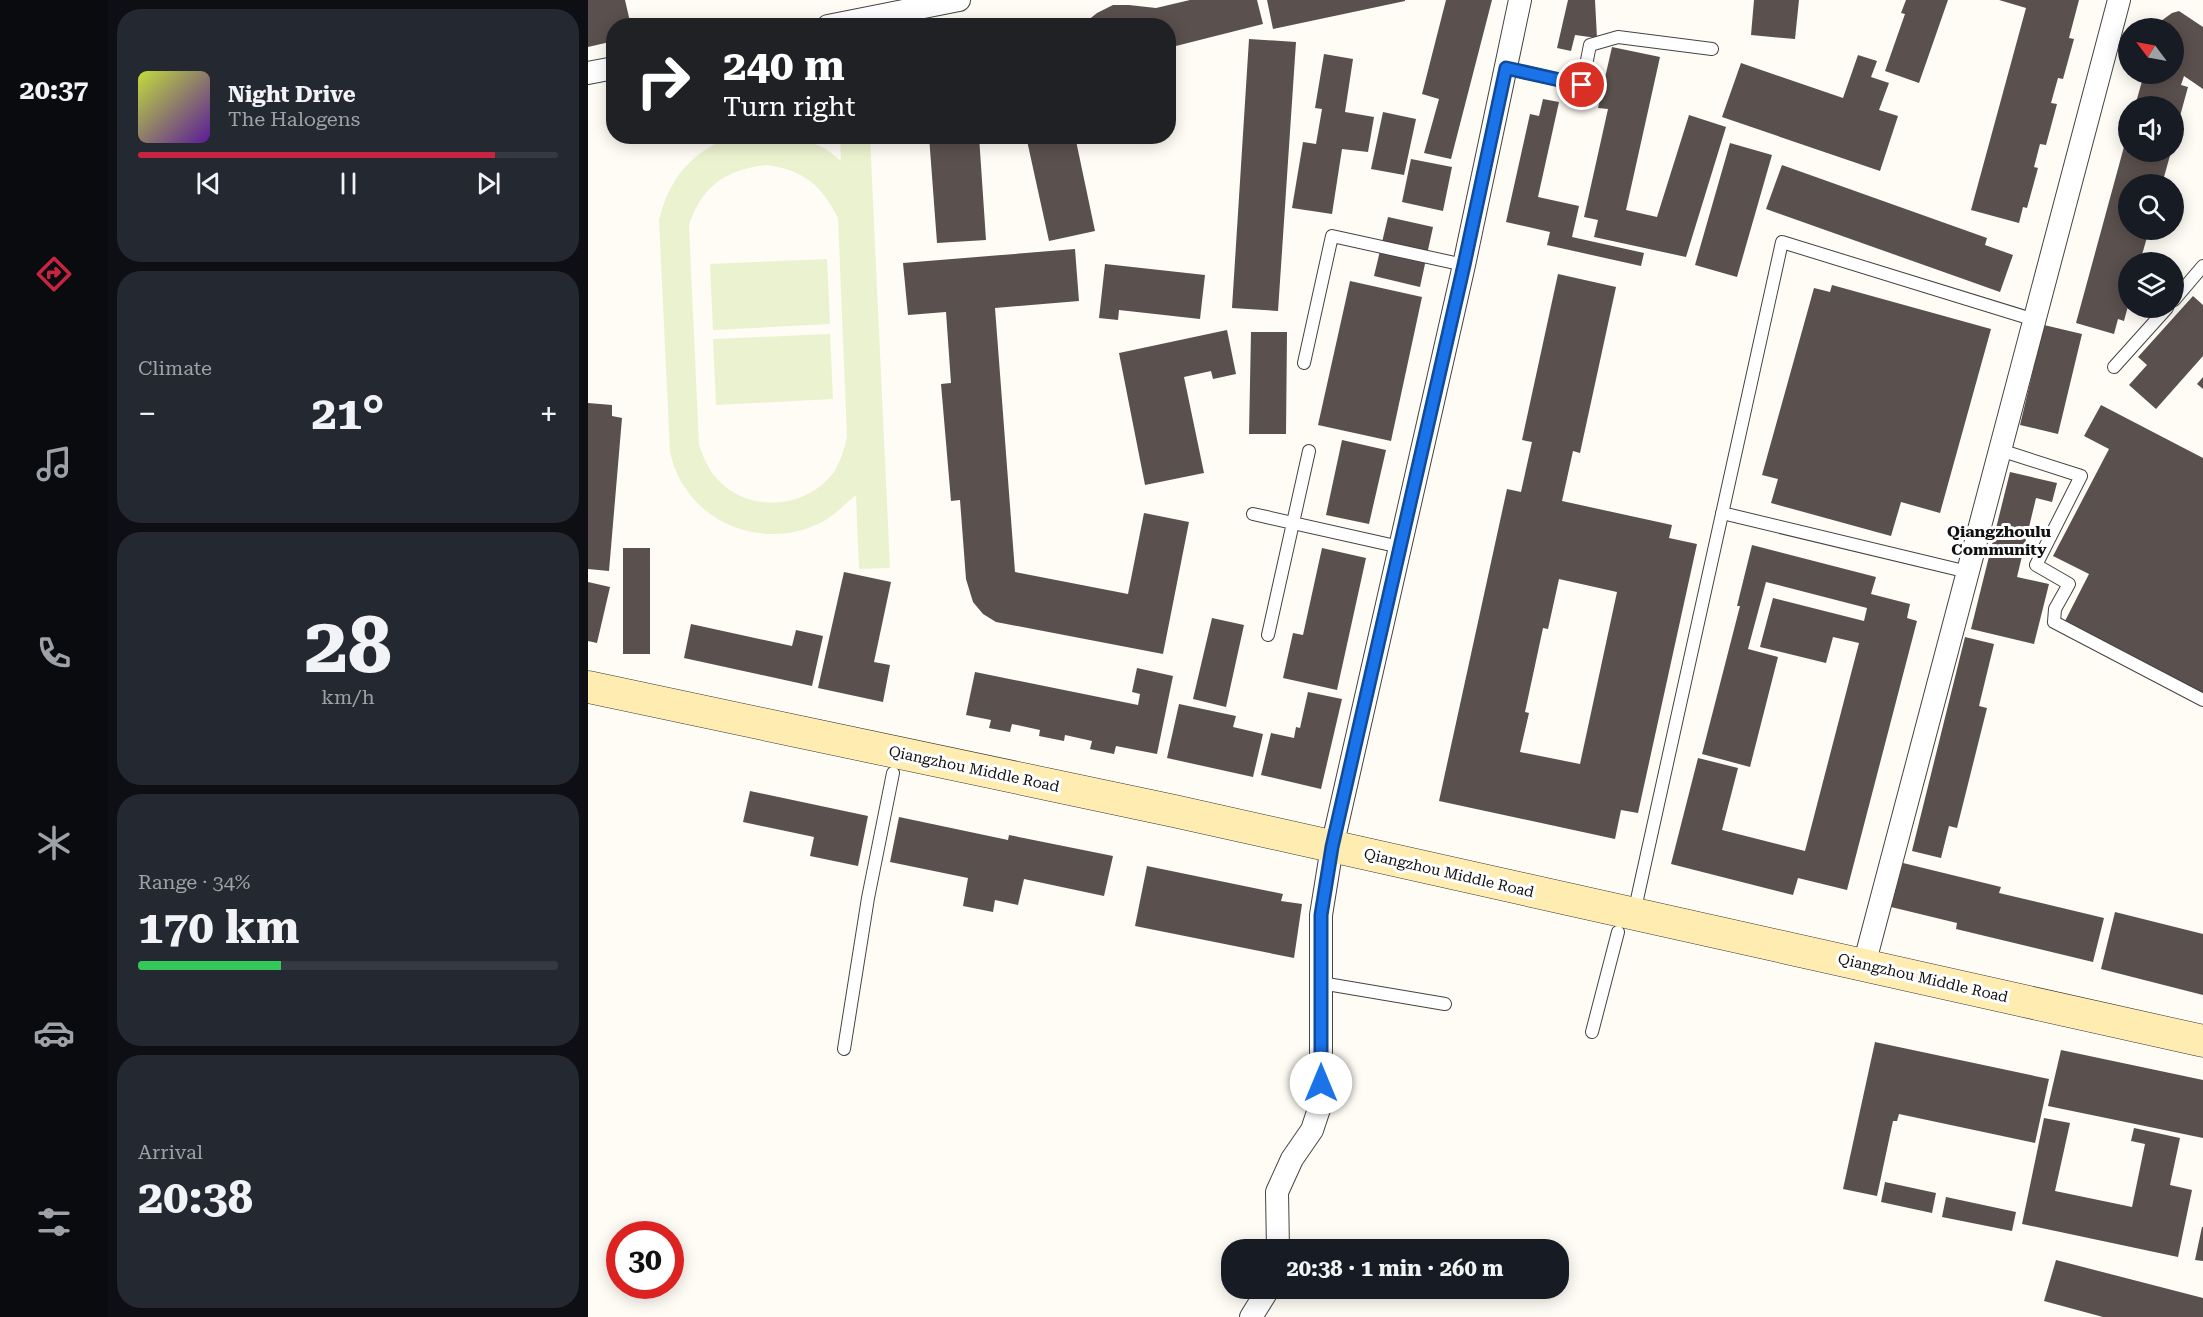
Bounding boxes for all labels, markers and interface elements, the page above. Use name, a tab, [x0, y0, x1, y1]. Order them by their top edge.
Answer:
north arrow	[2118, 18, 2184, 84]
map controls	[2118, 18, 2184, 318]
text: 240 m	[723, 41, 845, 90]
icon: right	[624, 42, 702, 120]
pin	[1556, 59, 1607, 110]
icon: arrive	[1565, 68, 1598, 101]
text: 20:37	[20, 74, 88, 106]
text: Night Drive	[228, 82, 356, 107]
text: Turn right	[723, 91, 856, 123]
button: sound	[2118, 96, 2184, 162]
text: The Halogens	[228, 107, 360, 131]
icon: previous	[192, 167, 225, 200]
icon: pause	[332, 167, 365, 200]
icon: next	[472, 167, 505, 200]
button: search	[2118, 174, 2184, 240]
button: layers	[2118, 252, 2184, 318]
icon: directions	[33, 253, 75, 295]
text: Climate	[138, 356, 212, 380]
text: 21°	[312, 387, 384, 440]
text: −	[138, 394, 156, 433]
text: +	[540, 394, 558, 433]
icon: music	[33, 443, 75, 485]
district label: Qiangzhoulu Community	[1947, 522, 2051, 559]
text: 28	[304, 600, 392, 691]
icon: phone	[33, 632, 75, 674]
text: km/h	[321, 685, 375, 709]
street label: Qiangzhou Middle Road	[887, 742, 1061, 796]
icon: climate	[33, 822, 75, 864]
street label: Qiangzhou Middle Road	[1362, 845, 1536, 901]
text: Range · 34%	[138, 870, 250, 894]
text: 170 km	[138, 901, 299, 954]
street label: Qiangzhou Middle Road	[1836, 950, 2010, 1006]
icon: car	[33, 1012, 75, 1054]
position arrow	[1289, 1051, 1353, 1115]
text: Arrival	[138, 1140, 203, 1164]
text: 20:38	[138, 1171, 253, 1224]
icon: filters	[33, 1201, 75, 1243]
speed limit sign: 30	[606, 1221, 684, 1299]
text: 20:38 · 1 min · 260 m	[1286, 1256, 1504, 1281]

